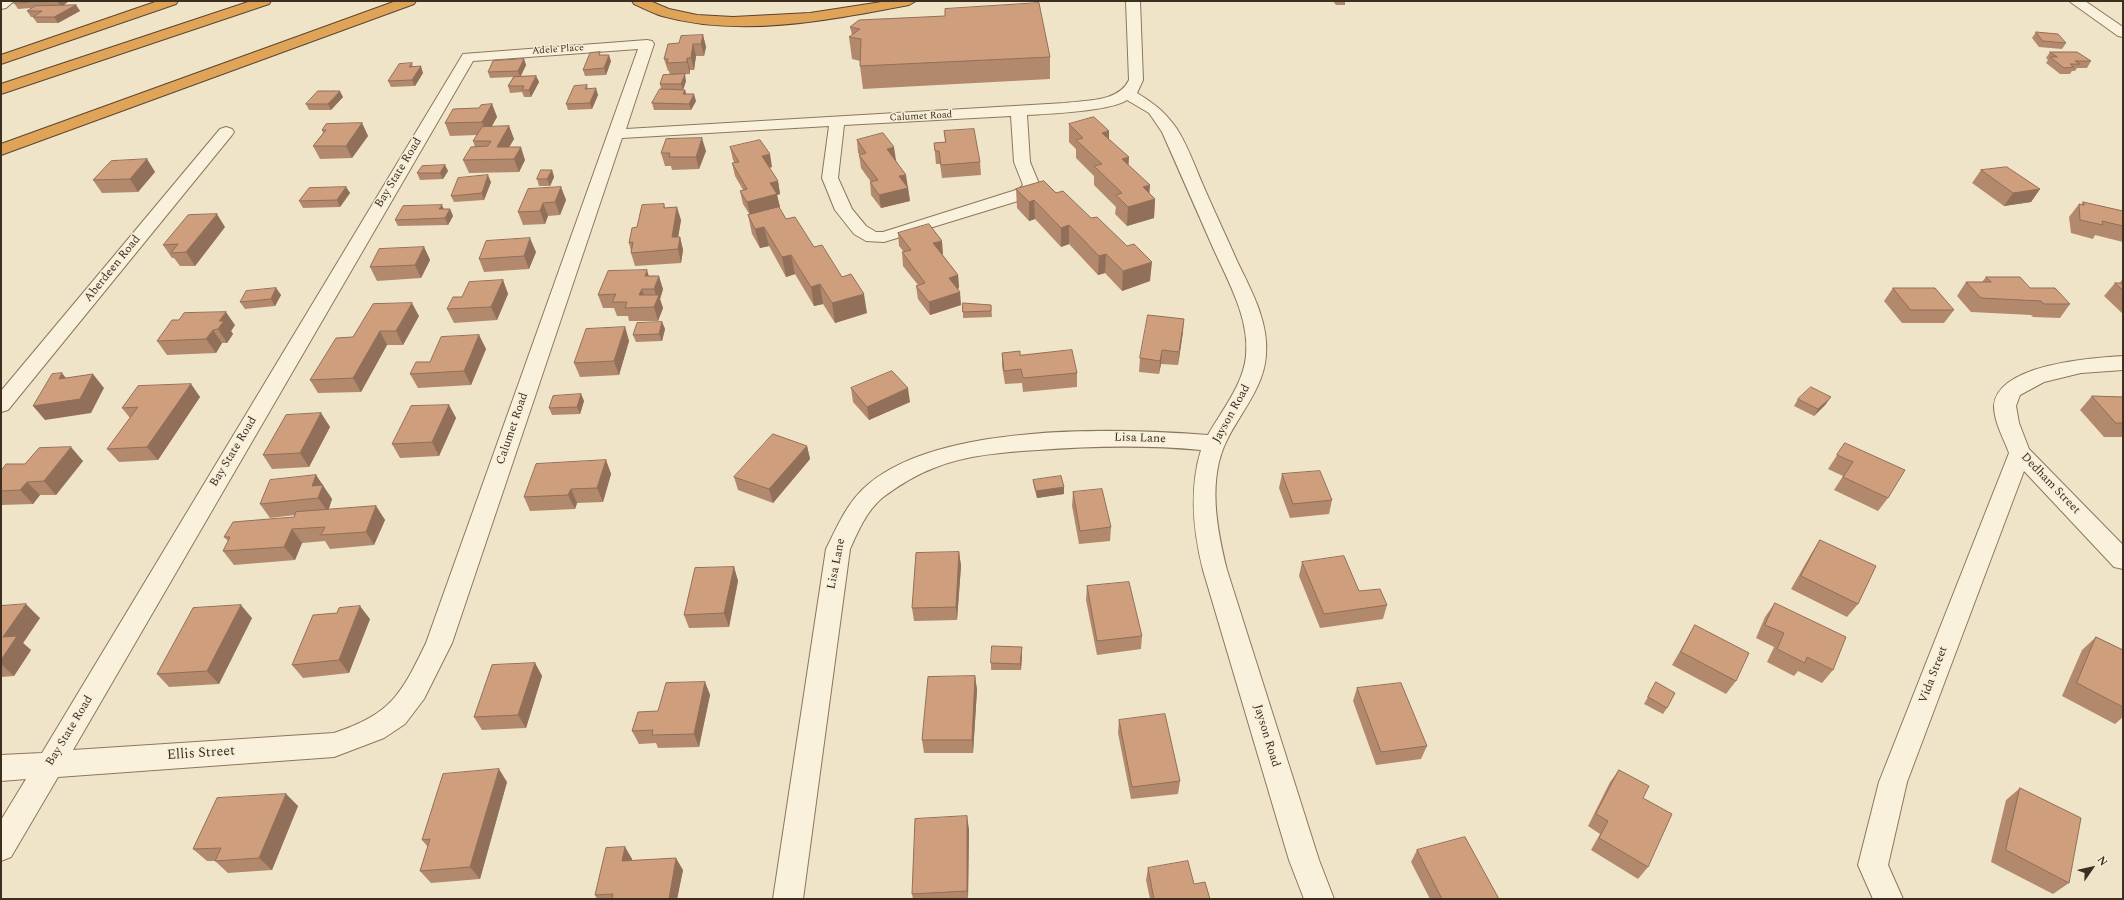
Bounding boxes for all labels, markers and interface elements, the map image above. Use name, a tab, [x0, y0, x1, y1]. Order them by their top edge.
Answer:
street label: Adele Place	[532, 42, 584, 58]
street label: Calumet Road	[889, 109, 953, 125]
street label: Bay State Road	[372, 135, 426, 211]
street label: Aberdeen Road	[82, 233, 144, 305]
street label: Jayson Road	[1210, 382, 1254, 446]
street label: Calumet Road	[494, 391, 532, 467]
street label: Bay State Road	[207, 414, 261, 490]
street label: Lisa Lane	[1114, 431, 1166, 447]
street label: Dedham Street	[2017, 450, 2083, 518]
street label: Lisa Lane	[825, 537, 849, 591]
street label: Vida Street	[1917, 645, 1951, 705]
street label: Bay State Road	[43, 693, 97, 769]
street label: Jayson Road	[1250, 703, 1282, 769]
street label: Ellis Street	[166, 743, 236, 765]
north arrow	[2072, 848, 2112, 888]
text: N	[2093, 853, 2112, 869]

